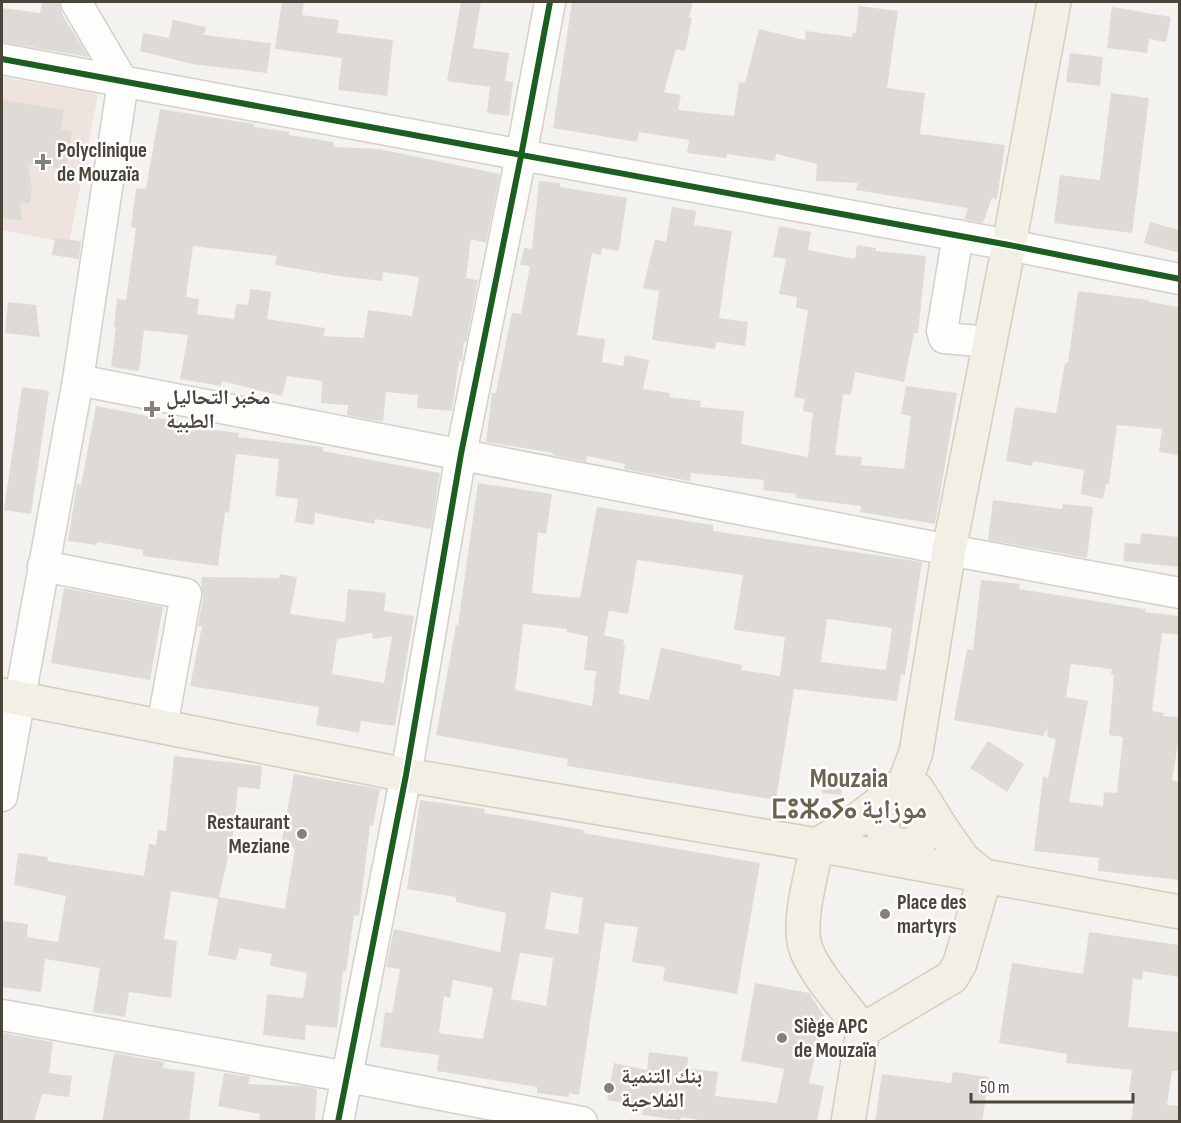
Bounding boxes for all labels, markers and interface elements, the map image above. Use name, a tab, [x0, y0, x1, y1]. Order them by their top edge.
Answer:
place label: Polyclinique de Mouzaïa	[57, 138, 147, 187]
marker: Polyclinique de Mouzaïa	[34, 153, 52, 171]
place label: مخبر التحاليل الطبية	[166, 385, 270, 434]
marker: مخبر التحاليل الطبية	[143, 400, 161, 418]
district label: Mouzaia ⵎⵓⵣⴰⵢⴰ موزاية	[771, 763, 927, 826]
place label: Restaurant Meziane	[207, 810, 290, 859]
marker: Restaurant Meziane	[295, 827, 309, 841]
place label: Place des martyrs	[897, 890, 967, 939]
marker: Place des martyrs	[878, 907, 892, 921]
place label: Siège APC de Mouzaïa	[794, 1014, 877, 1063]
marker: Siège APC de Mouzaïa	[775, 1031, 789, 1045]
place label: بنك التنمية الفلاحية	[621, 1064, 702, 1113]
scale bar	[971, 1066, 1133, 1104]
text: 50 m	[980, 1077, 1010, 1098]
marker: بنك التنمية الفلاحية	[602, 1081, 616, 1095]

